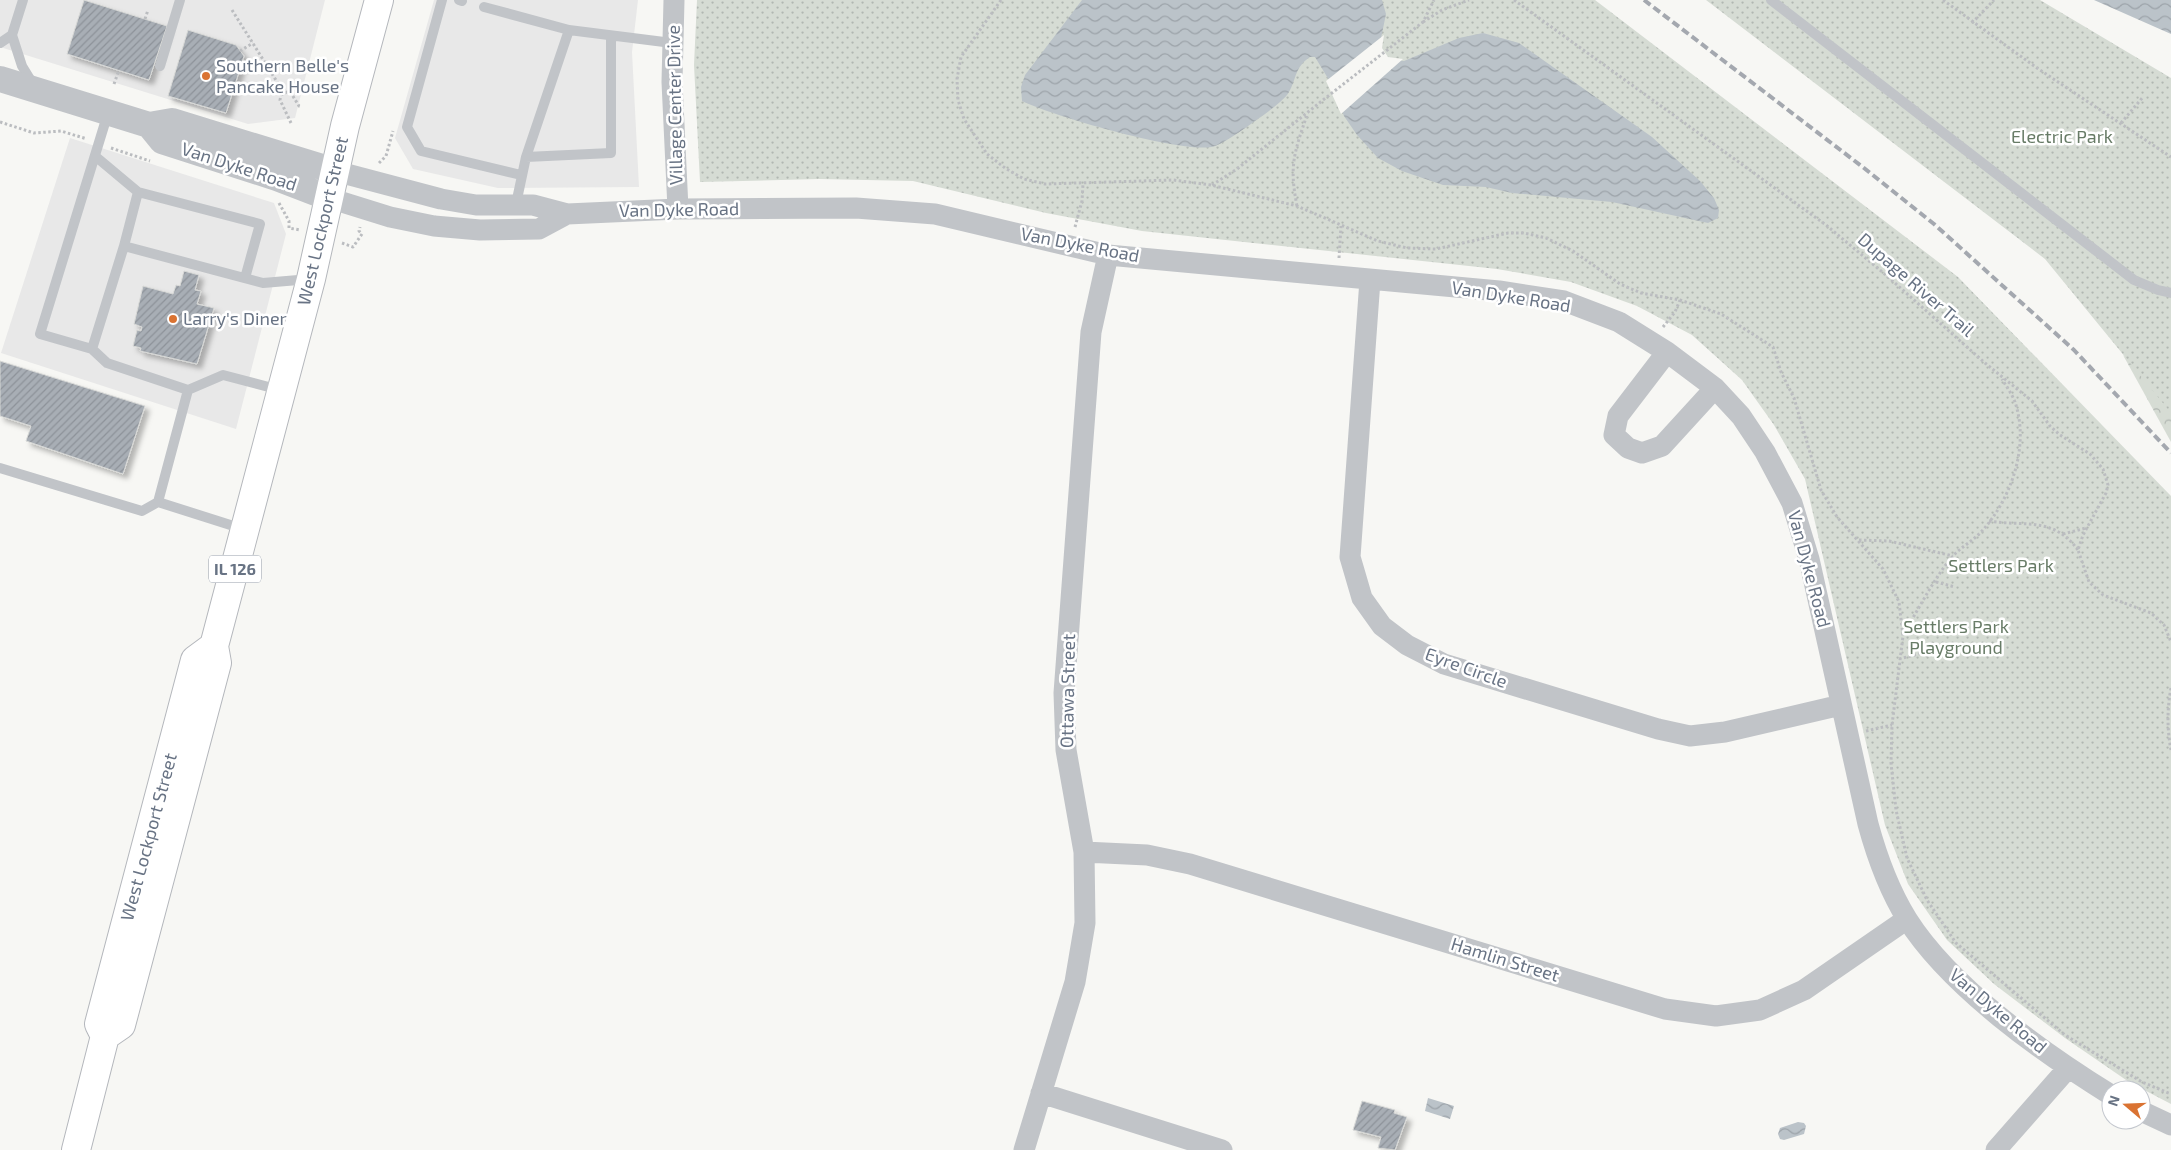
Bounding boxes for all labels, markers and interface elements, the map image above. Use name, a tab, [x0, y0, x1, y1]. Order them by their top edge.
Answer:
street label: Village Center Drive	[662, 25, 686, 185]
place label: Southern Belle's Pancake House	[216, 54, 349, 97]
marker: Southern Belle's Pancake House	[200, 70, 212, 82]
park label: Electric Park	[2011, 125, 2113, 147]
street label: West Lockport Street	[292, 134, 352, 307]
street label: Van Dyke Road	[179, 137, 300, 195]
street label: Van Dyke Road	[619, 197, 739, 221]
street label: Van Dyke Road	[1019, 222, 1141, 266]
street label: Dupage River Trail	[1854, 228, 1980, 341]
street label: Van Dyke Road	[1450, 276, 1572, 316]
place label: Larry's Diner	[183, 307, 287, 329]
marker: Larry's Diner	[167, 313, 179, 325]
street label: Van Dyke Road	[1784, 508, 1836, 630]
park label: Settlers Park	[1948, 554, 2054, 576]
road number: IL 126	[209, 556, 261, 582]
park label: Settlers Park Playground	[1903, 615, 2009, 658]
street label: Ottawa Street	[1055, 634, 1079, 748]
street label: Eyre Circle	[1422, 642, 1510, 692]
street label: West Lockport Street	[115, 750, 181, 923]
street label: Hamlin Street	[1449, 932, 1562, 986]
street label: Van Dyke Road	[1945, 963, 2052, 1057]
north arrow	[2101, 1080, 2151, 1130]
text: N	[2104, 1093, 2123, 1108]

